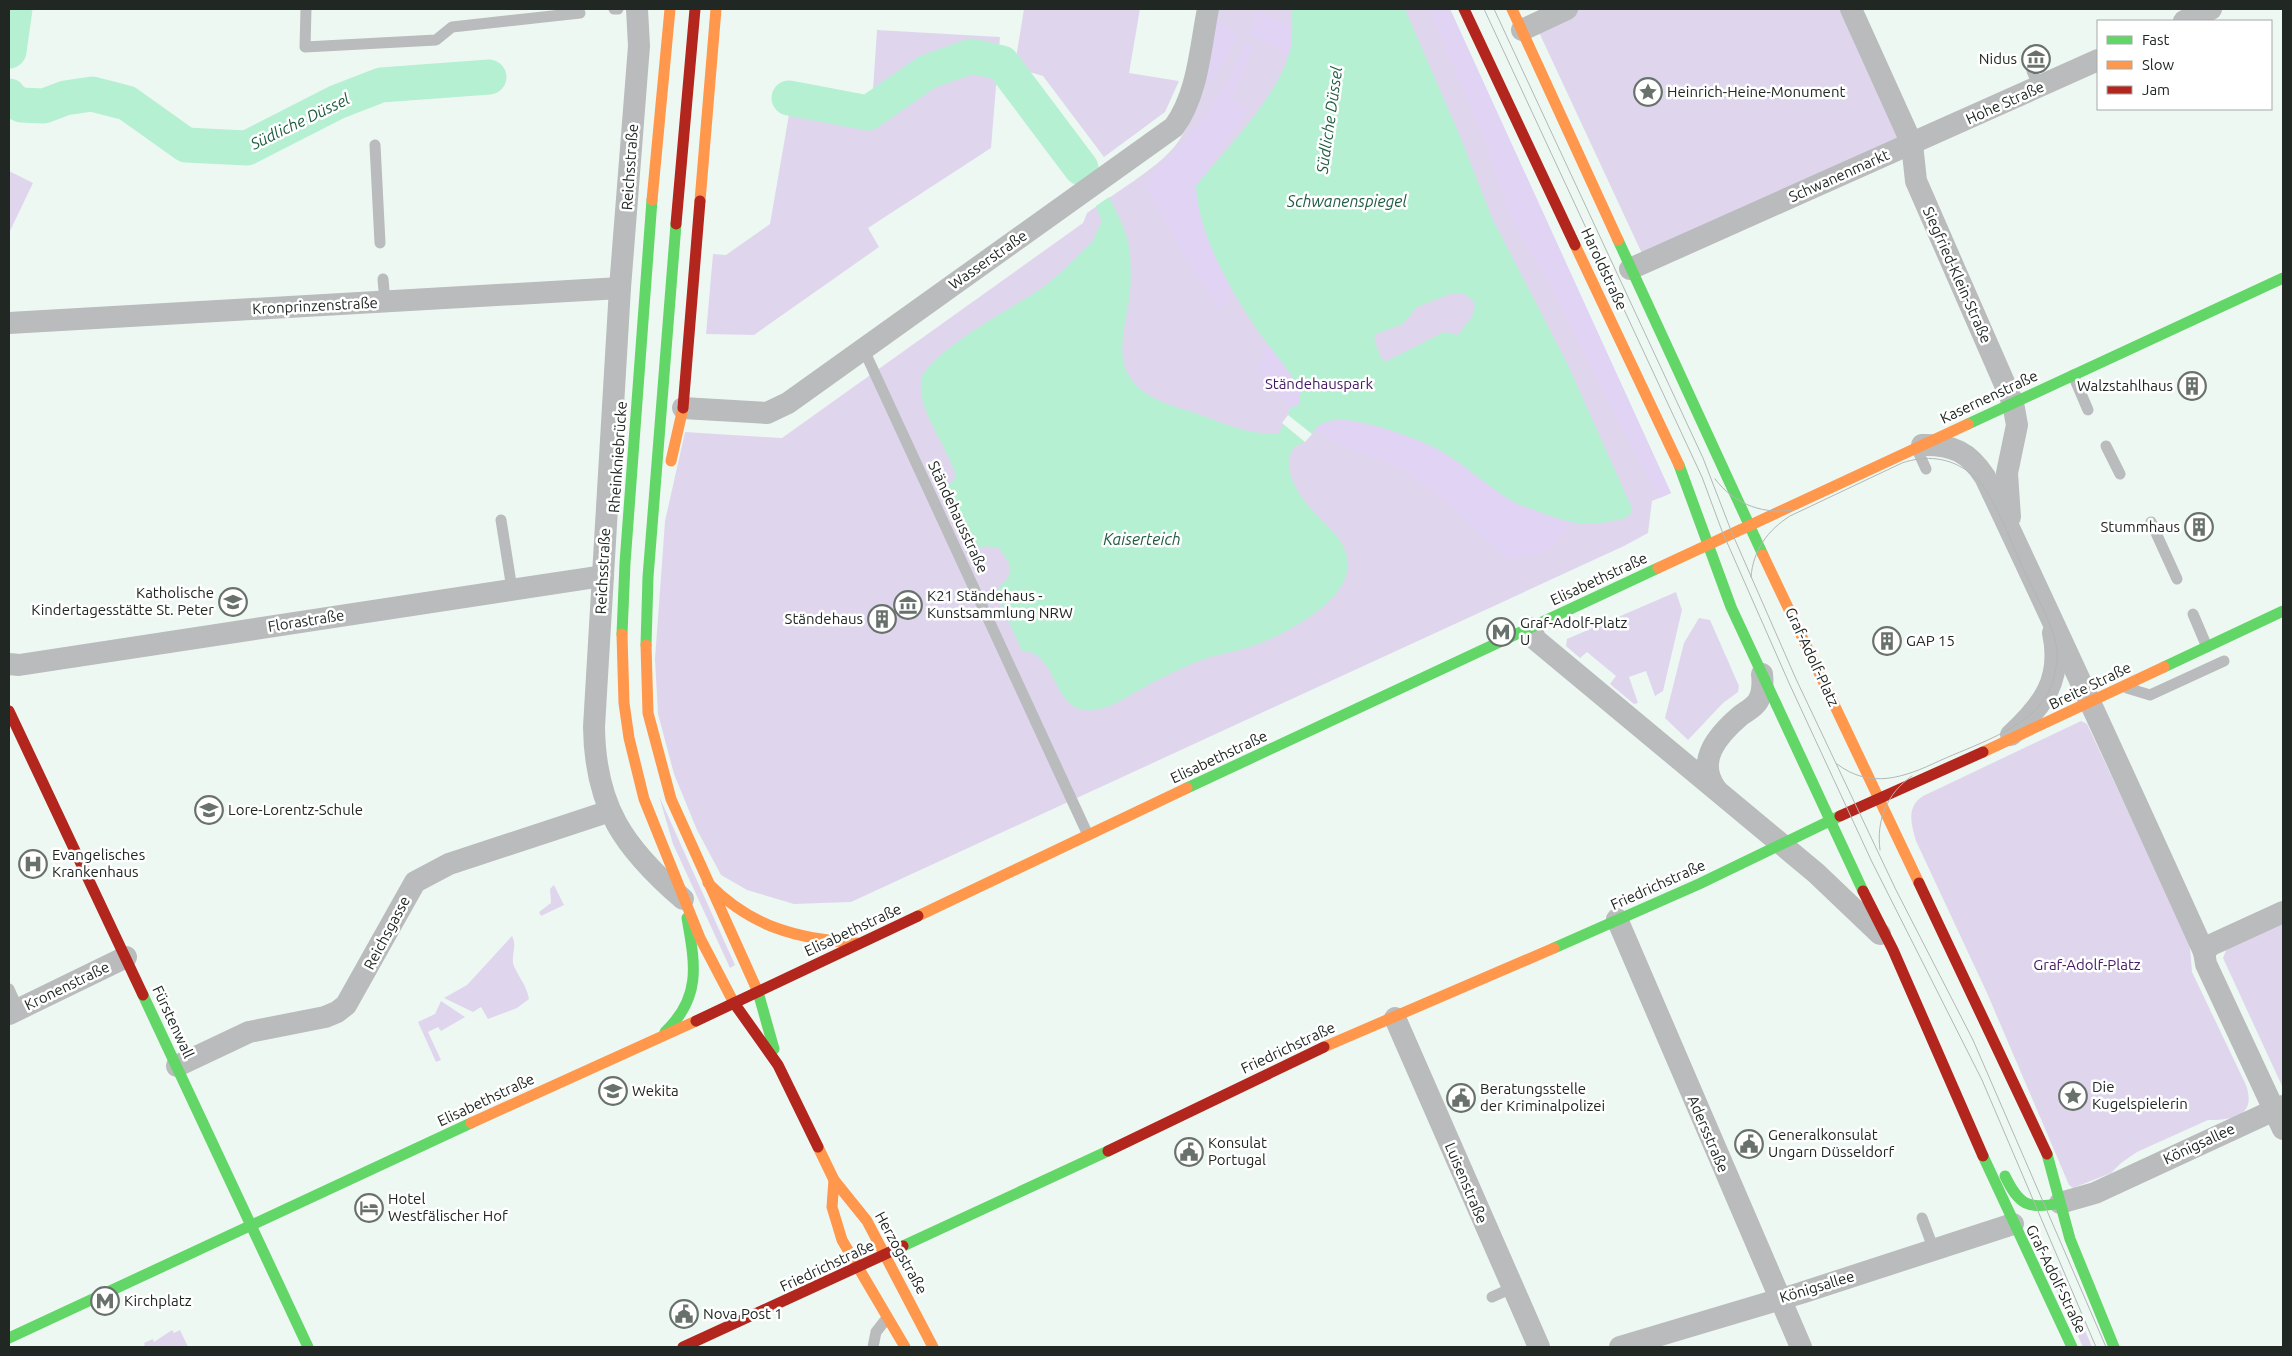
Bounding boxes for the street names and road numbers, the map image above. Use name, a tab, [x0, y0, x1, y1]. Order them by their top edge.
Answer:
street label: Hohe Straße	[1963, 78, 2047, 127]
street label: Reichsstraße	[618, 123, 641, 211]
street label: Schwanenmarkt	[1786, 146, 1892, 205]
street label: Siegfried-Klein-Straße	[1920, 204, 1995, 345]
street label: Haroldstraße	[1578, 225, 1631, 312]
street label: Wasserstraße	[945, 226, 1030, 293]
street label: Kronprinzenstraße	[252, 294, 378, 317]
street label: Kasernenstraße	[1937, 366, 2040, 427]
street label: Rheinkniebrücke	[605, 400, 630, 513]
street label: Ständehausstraße	[925, 458, 992, 575]
street label: Reichsstraße	[592, 527, 613, 615]
street label: Elisabethstraße	[1548, 549, 1650, 608]
street label: Graf-Adolf-Platz	[1782, 605, 1843, 709]
street label: Florastraße	[267, 606, 345, 635]
street label: Breite Straße	[2046, 658, 2134, 713]
street label: Elisabethstraße	[1168, 727, 1270, 786]
street label: Friedrichstraße	[1608, 856, 1708, 913]
street label: Reichsgasse	[360, 893, 413, 972]
street label: Elisabethstraße	[802, 900, 904, 959]
street label: Kronenstraße	[22, 958, 112, 1013]
street label: Fürstenwall	[149, 983, 198, 1061]
street label: Friedrichstraße	[1238, 1018, 1338, 1077]
street label: Elisabethstraße	[435, 1070, 537, 1129]
street label: Adersstraße	[1685, 1093, 1732, 1175]
street label: Königsallee	[2160, 1120, 2237, 1168]
street label: Luisenstraße	[1442, 1140, 1491, 1226]
street label: Herzogstraße	[872, 1209, 931, 1297]
street label: Graf-Adolf-Straße	[2023, 1222, 2090, 1336]
street label: Friedrichstraße	[777, 1236, 877, 1295]
street label: Königsallee	[1777, 1267, 1856, 1306]

